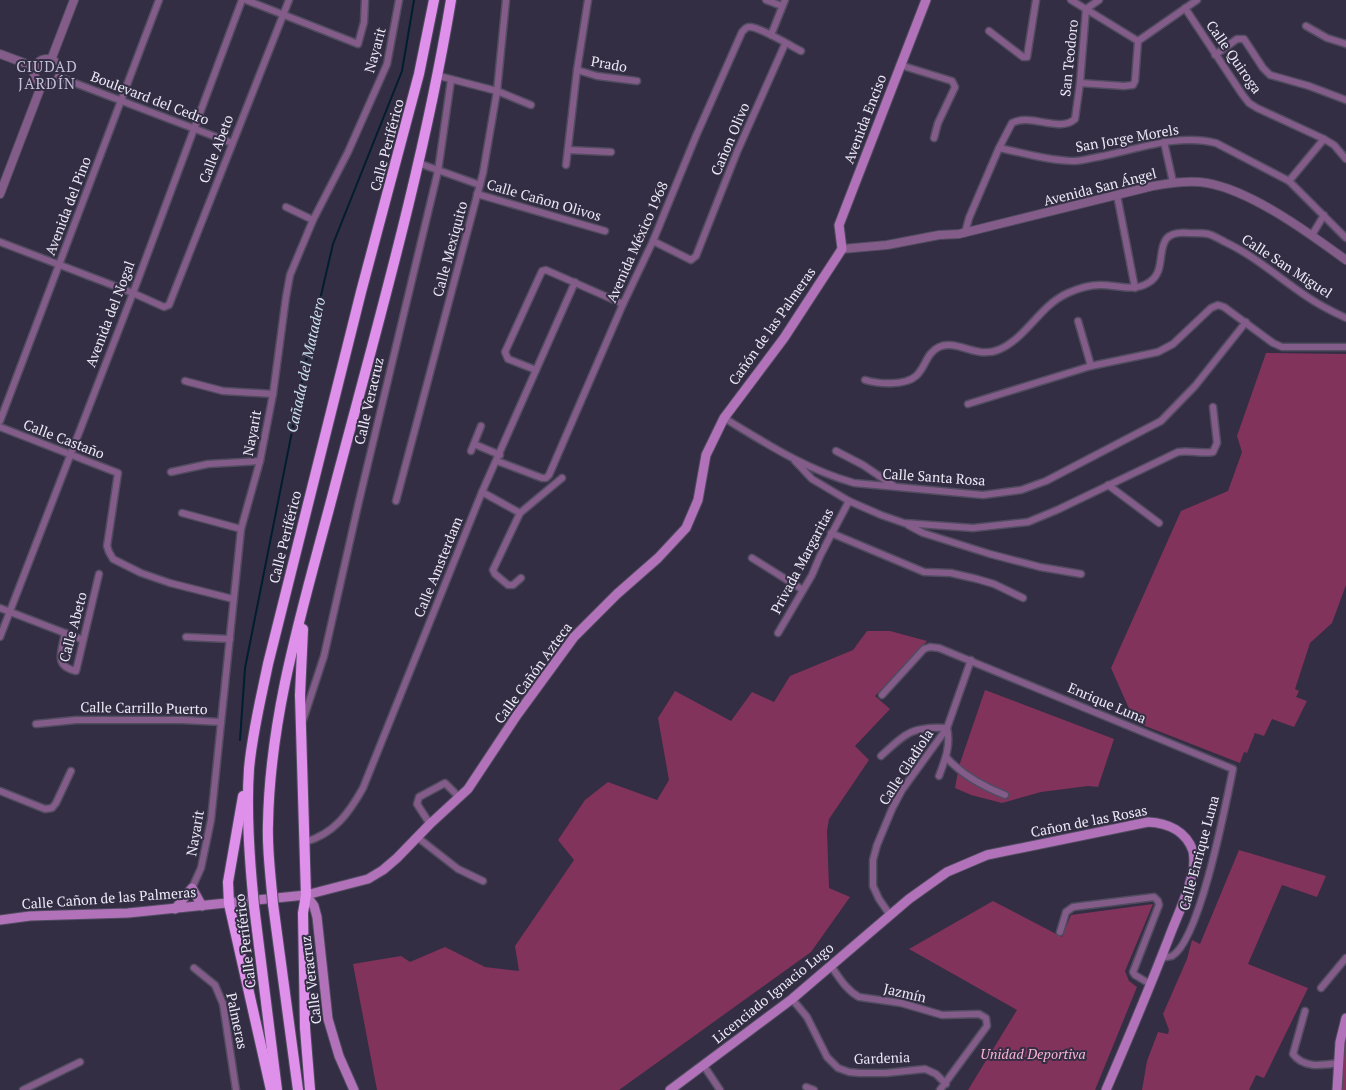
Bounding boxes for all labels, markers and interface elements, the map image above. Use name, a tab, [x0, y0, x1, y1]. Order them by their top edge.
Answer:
street label: Calle Quiroga	[1202, 16, 1267, 97]
street label: San Teodoro	[1055, 18, 1082, 97]
street label: Nayarit	[359, 24, 390, 75]
street label: Prado	[590, 51, 629, 76]
district label: CIUDAD JARDÍN	[16, 56, 78, 93]
street label: Boulevard del Cedro	[88, 66, 212, 129]
street label: Avenida Enciso	[839, 71, 890, 166]
street label: Calle Periférico	[365, 96, 408, 193]
street label: Cañon Olivo	[706, 99, 753, 178]
street label: Calle Abeto	[194, 112, 237, 186]
street label: San Jorge Morels	[1074, 119, 1180, 156]
street label: Avenida del Pino	[40, 154, 95, 258]
street label: Avenida San Ángel	[1041, 163, 1158, 210]
street label: Calle Cañon Olivos	[485, 174, 604, 225]
street label: Avenida México 1968	[601, 178, 672, 305]
street label: Calle Mexiquito	[428, 199, 471, 299]
street label: Calle San Miguel	[1238, 229, 1336, 302]
street label: Avenida del Nogal	[81, 258, 139, 370]
street label: Cañón de las Palmeras	[724, 263, 820, 389]
water label: Cañada del Matadero	[281, 295, 329, 434]
street label: Calle Veracruz	[349, 355, 388, 446]
street label: Nayarit	[238, 408, 265, 457]
street label: Calle Castaño	[21, 414, 108, 463]
street label: Calle Santa Rosa	[882, 463, 986, 490]
street label: Calle Periférico	[264, 488, 305, 585]
street label: Privada Margaritas	[766, 505, 837, 617]
street label: Calle Amsterdam	[409, 514, 466, 620]
street label: Calle Abeto	[54, 589, 91, 664]
street label: Calle Cañón Azteca	[489, 618, 576, 727]
street label: Enrique Luna	[1065, 678, 1149, 728]
street label: Calle Carrillo Puerto	[80, 697, 208, 718]
street label: Calle Gladiola	[874, 725, 937, 808]
street label: Calle Enrique Luna	[1174, 793, 1223, 912]
street label: Cañon de las Rosas	[1029, 800, 1149, 841]
street label: Nayarit	[181, 808, 208, 857]
street label: Calle Cañon de las Palmeras	[21, 882, 197, 913]
street label: Calle Periférico	[229, 893, 260, 989]
street label: Calle Veracruz	[296, 935, 325, 1025]
street label: Licenciado Ignacio Lugo	[708, 938, 837, 1047]
street label: Jazmín	[882, 978, 929, 1007]
street label: Palmeras	[222, 991, 253, 1051]
park label: Unidad Deportiva	[980, 1044, 1086, 1063]
street label: Gardenia	[853, 1047, 911, 1068]

